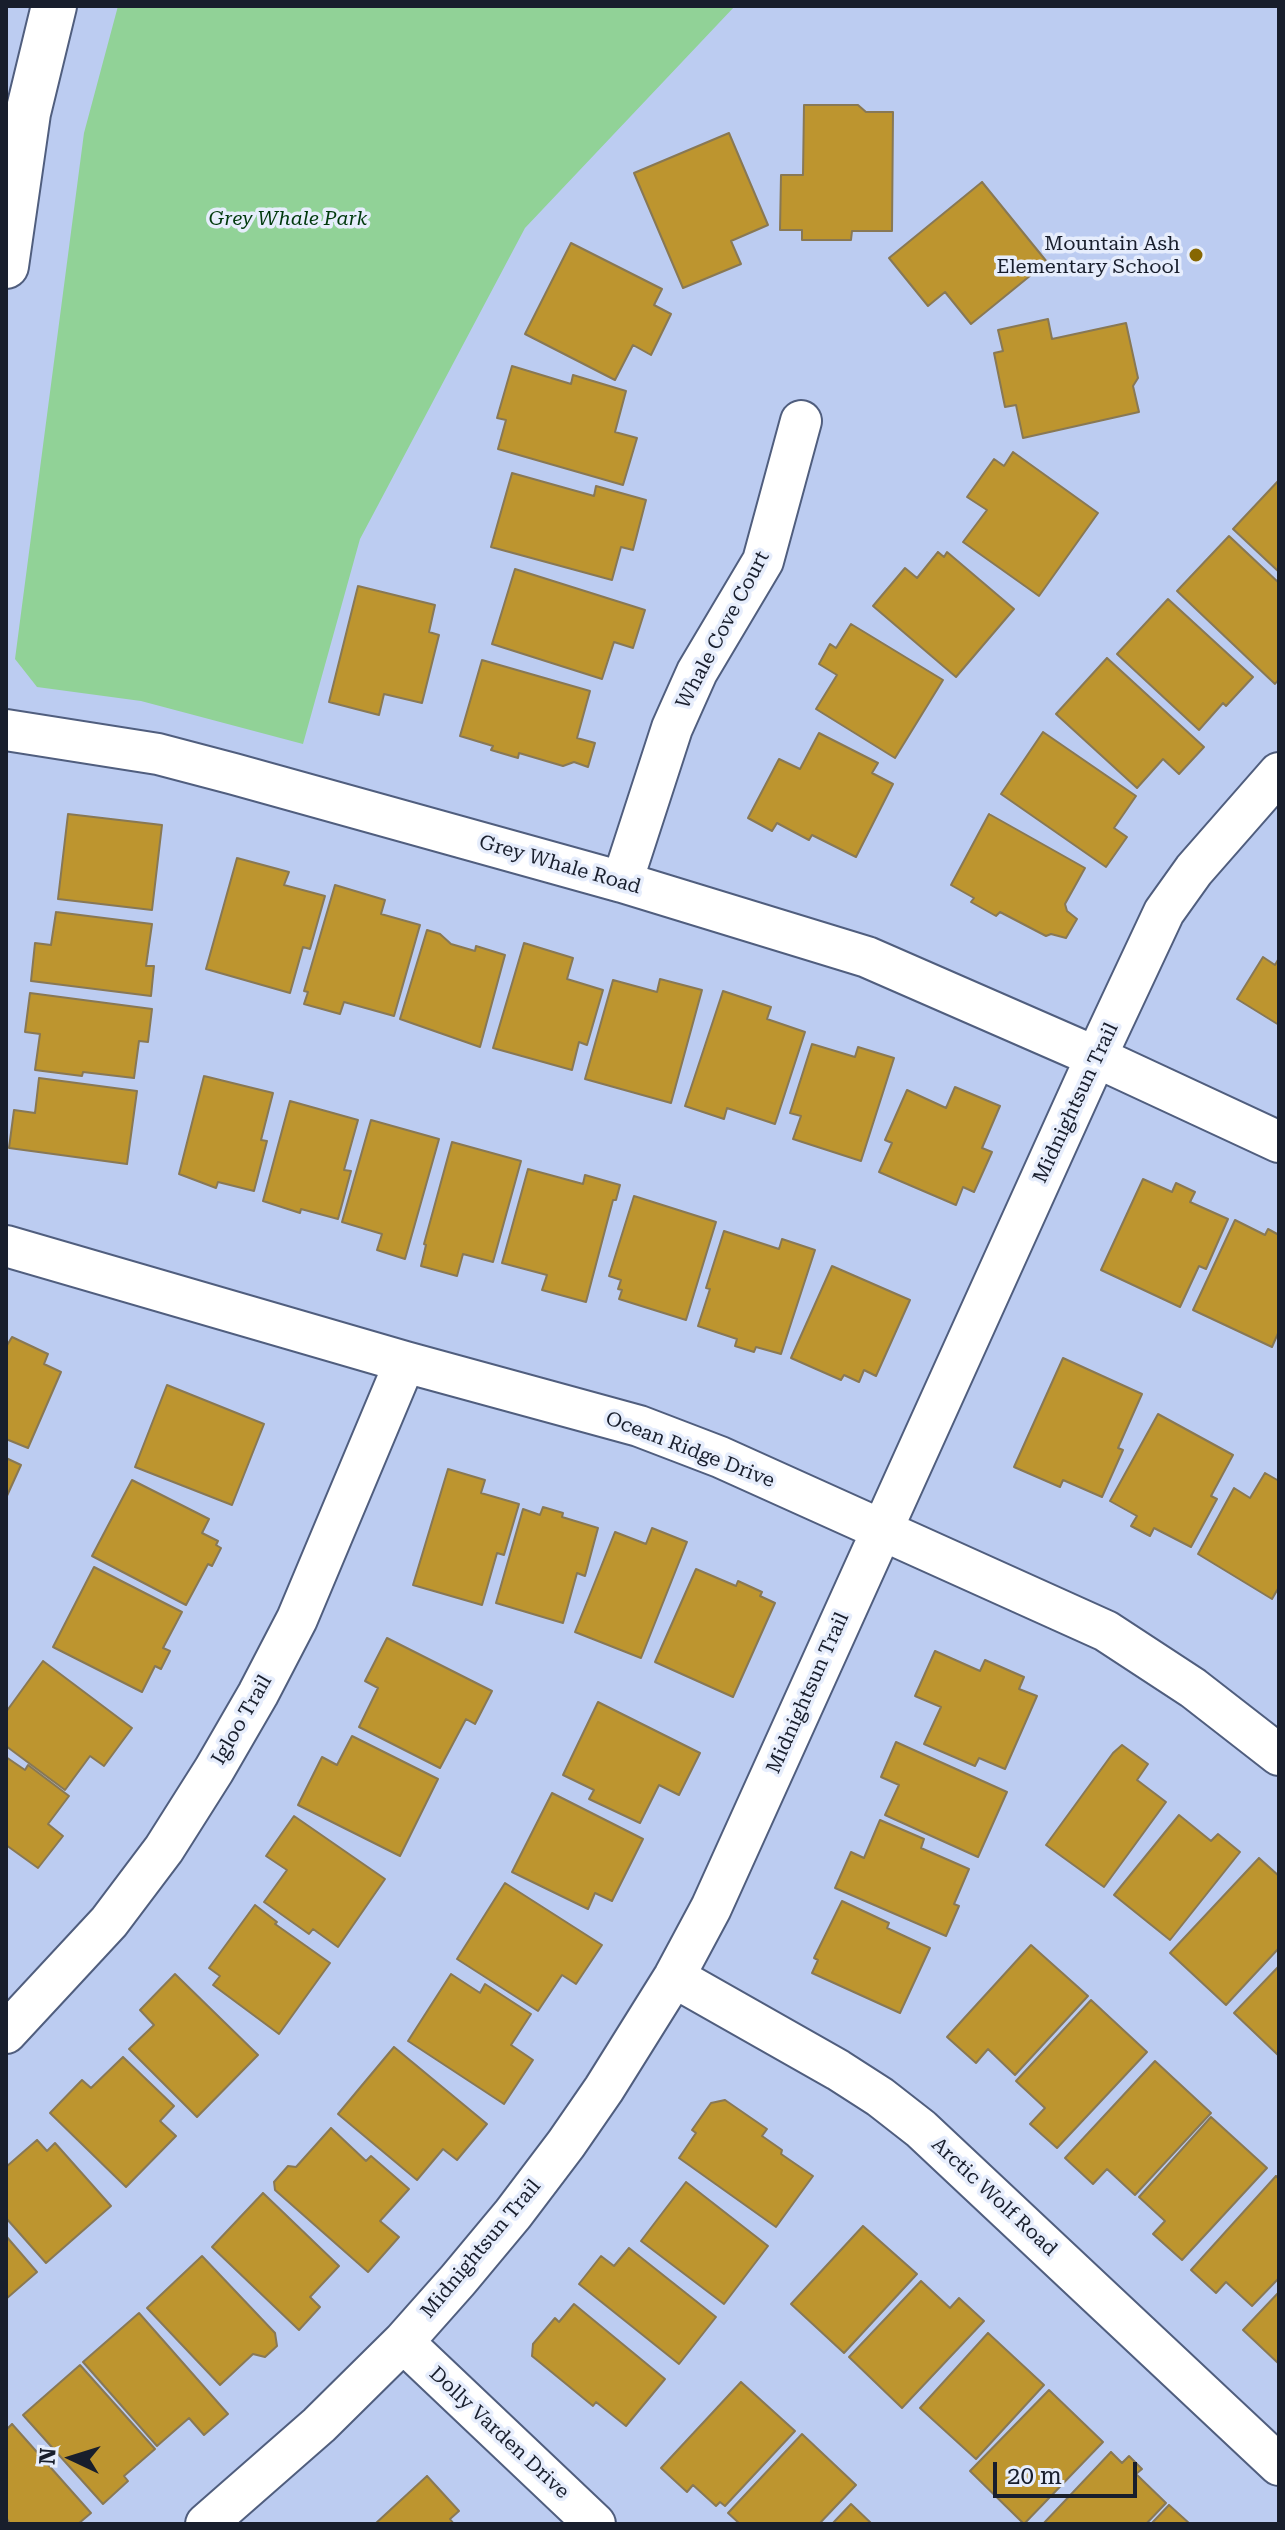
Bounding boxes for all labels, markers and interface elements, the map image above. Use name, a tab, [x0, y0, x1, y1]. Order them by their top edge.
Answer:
park label: Grey Whale Park	[209, 207, 367, 231]
place label: Mountain Ash Elementary School	[997, 232, 1180, 279]
marker: Mountain Ash Elementary School	[1187, 246, 1205, 264]
street label: Whale Cove Court	[671, 547, 775, 713]
street label: Grey Whale Road	[476, 830, 644, 900]
street label: Midnightsun Trail	[1028, 1019, 1124, 1187]
street label: Ocean Ridge Drive	[602, 1407, 778, 1493]
street label: Midnightsun Trail	[762, 1609, 854, 1777]
street label: Igloo Trail	[207, 1671, 277, 1769]
street label: Arctic Wolf Road	[926, 2133, 1062, 2261]
street label: Midnightsun Trail	[416, 2175, 546, 2323]
street label: Dolly Varden Drive	[424, 2362, 574, 2504]
north arrow	[32, 2418, 112, 2498]
scale bar	[997, 2446, 1141, 2496]
text: N	[34, 2447, 61, 2466]
text: 20 m	[1007, 2462, 1062, 2490]

